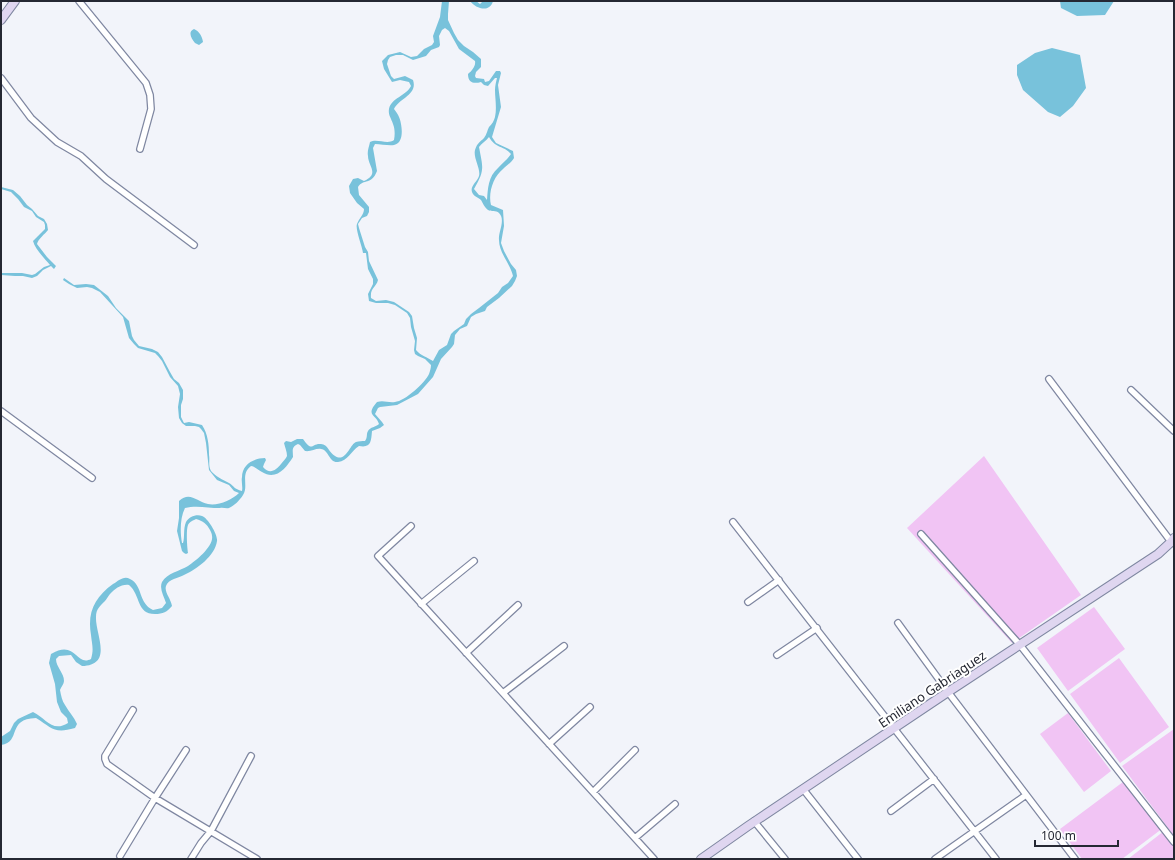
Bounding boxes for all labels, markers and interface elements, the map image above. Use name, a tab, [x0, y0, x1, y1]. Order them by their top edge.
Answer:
street label: Emiliano Gabriaguez	[875, 646, 989, 732]
scale bar	[1035, 822, 1118, 848]
text: 100 m	[1041, 827, 1076, 844]

